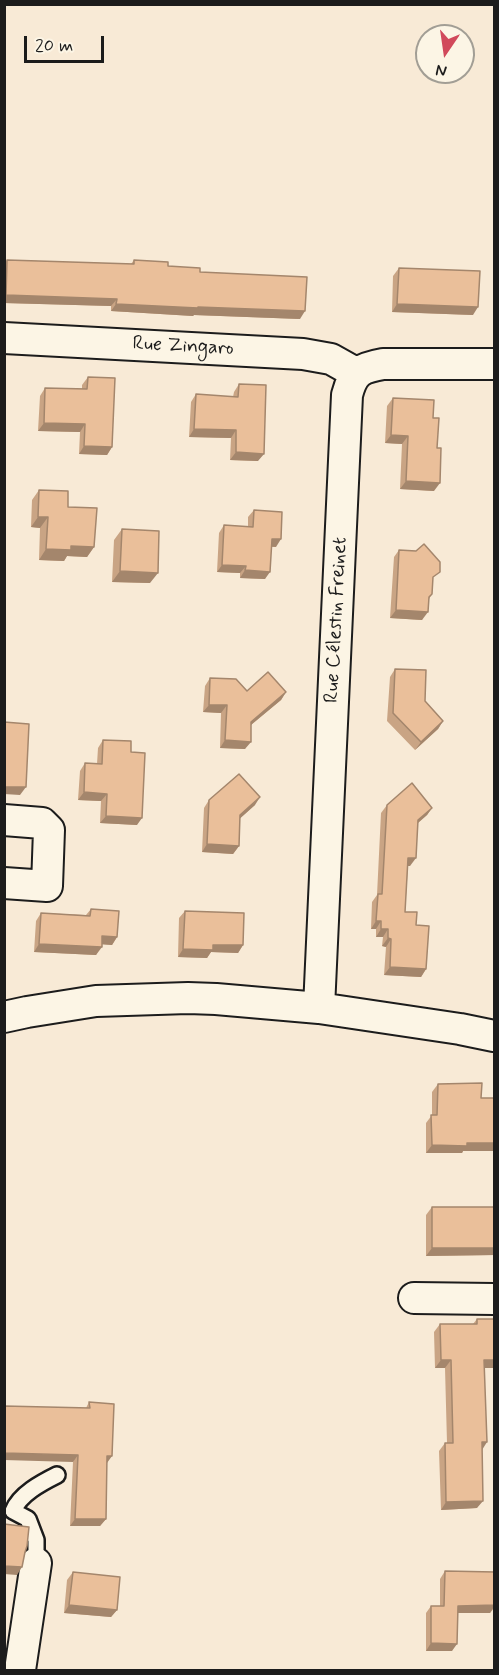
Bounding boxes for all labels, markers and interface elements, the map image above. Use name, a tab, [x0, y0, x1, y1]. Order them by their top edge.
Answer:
scale bar	[27, 24, 106, 62]
north arrow	[415, 24, 475, 84]
text: 20 m	[35, 34, 73, 58]
text: N	[434, 59, 449, 82]
street label: Rue Zingaro	[132, 332, 234, 362]
street label: Rue Célestin Freinet	[321, 536, 353, 704]

